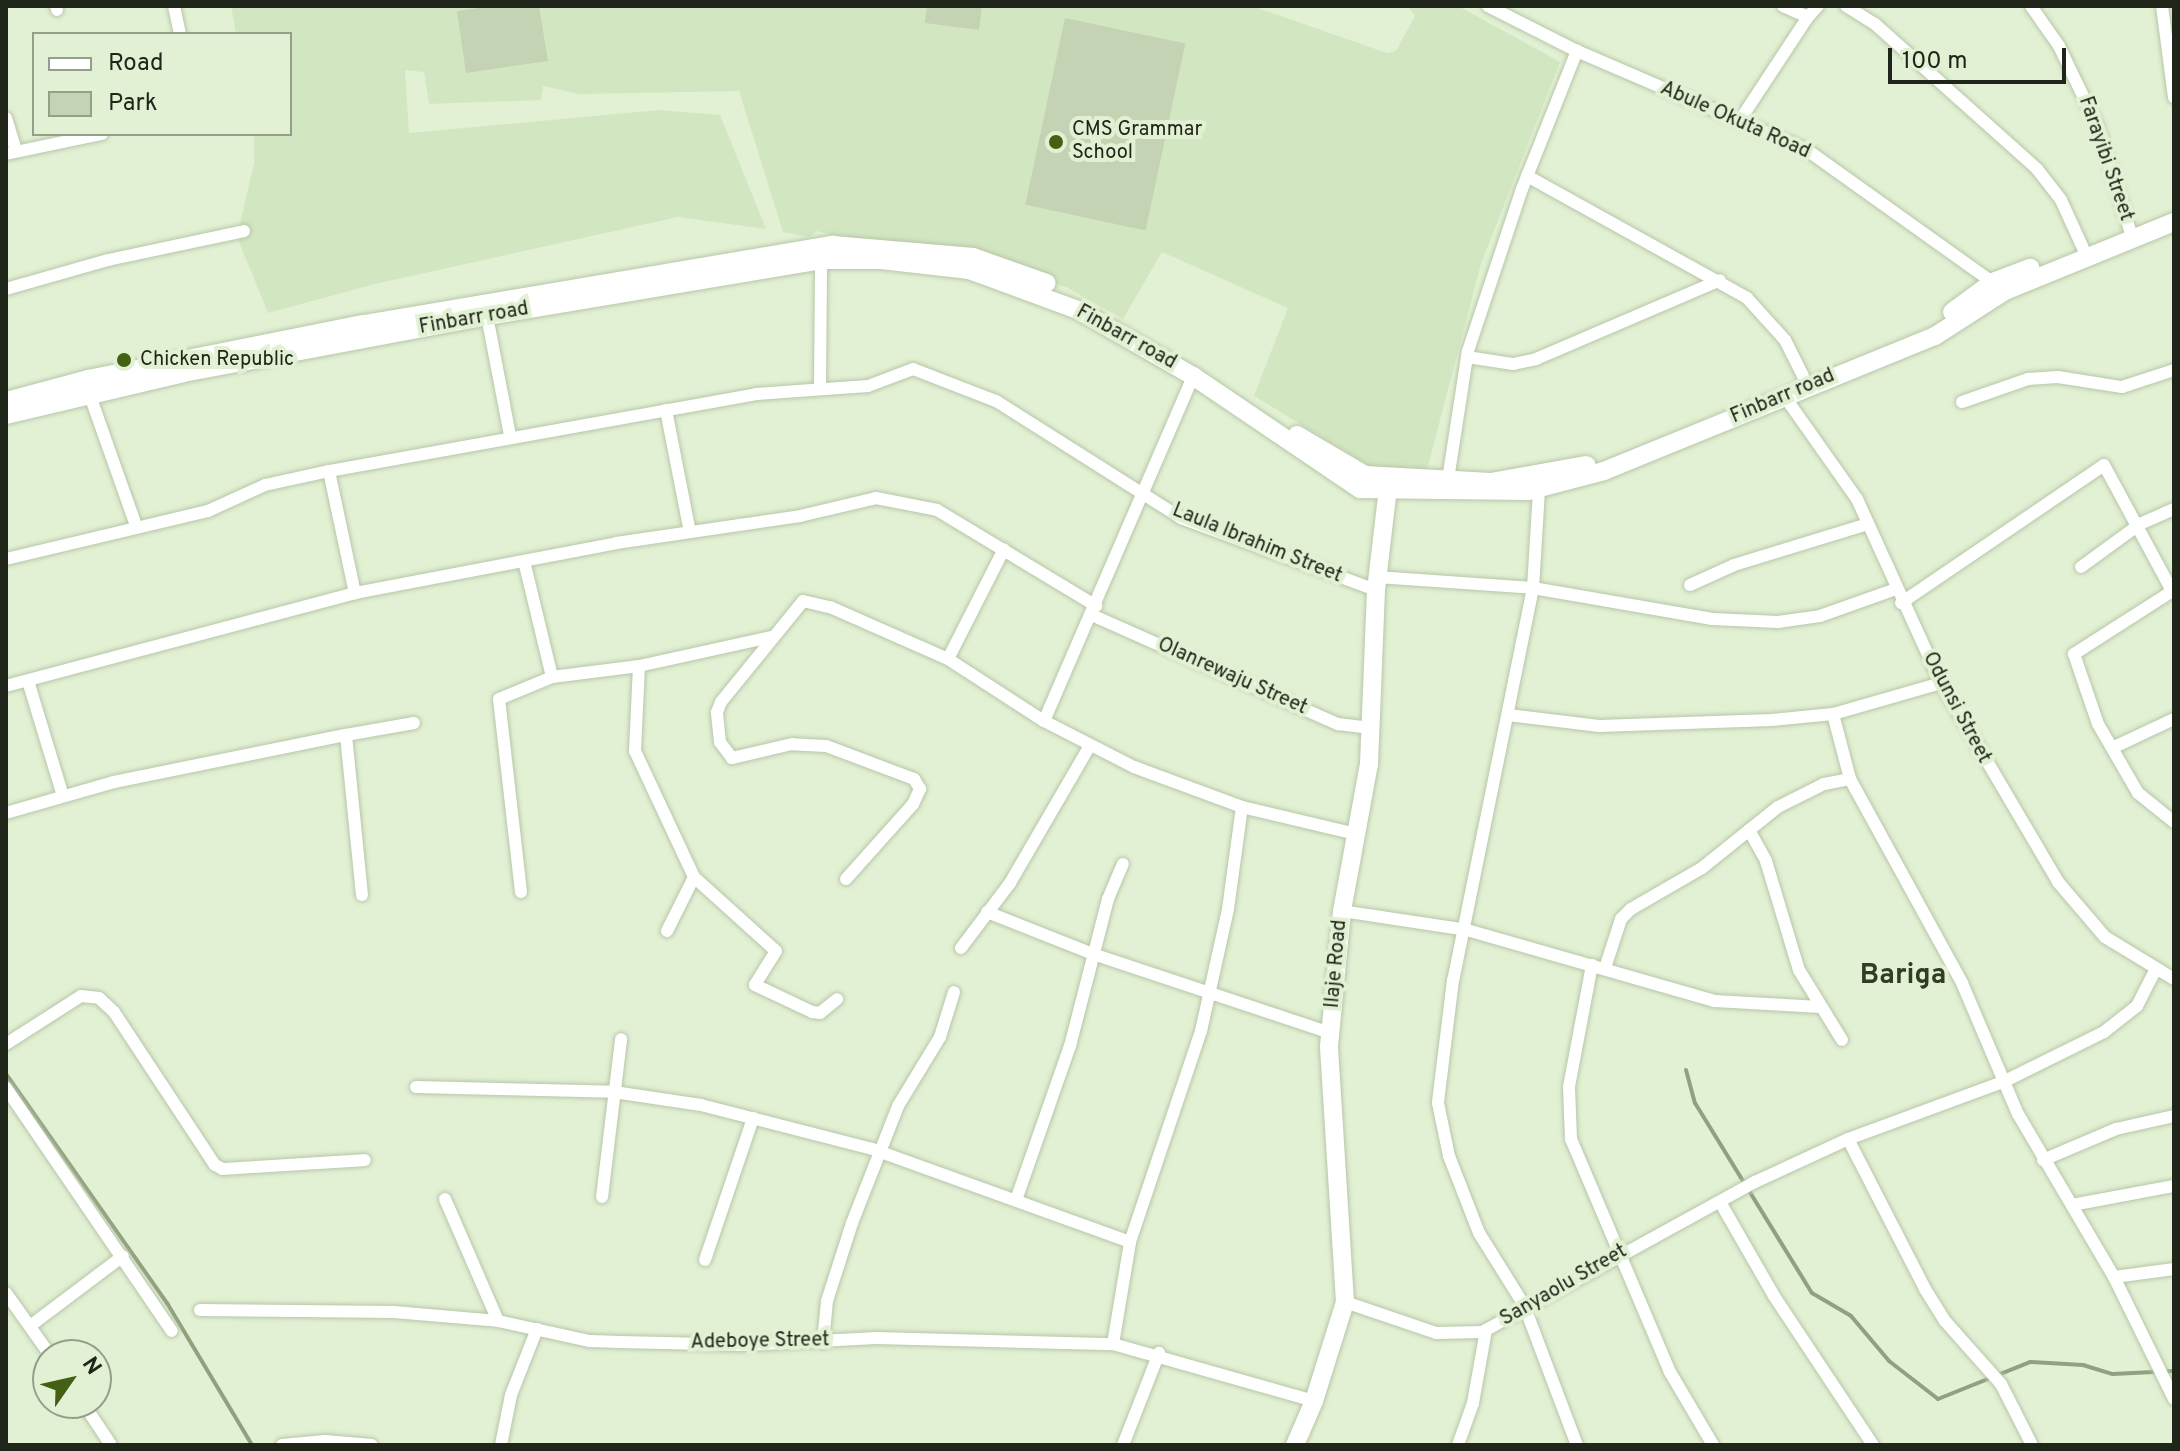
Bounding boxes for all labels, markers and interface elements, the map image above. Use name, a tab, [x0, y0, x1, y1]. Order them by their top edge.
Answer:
legend	[32, 32, 292, 136]
scale bar	[1892, 32, 2070, 82]
text: 100 m	[1902, 47, 1968, 77]
text: Road	[108, 49, 164, 79]
street label: Abule Okuta Road	[1656, 77, 1814, 165]
text: Park	[108, 89, 158, 119]
street label: Farayibi Street	[2072, 94, 2138, 224]
place label: CMS Grammar School	[1072, 118, 1202, 165]
marker: CMS Grammar School	[1047, 133, 1065, 151]
street label: Finbarr road	[417, 298, 531, 340]
street label: Finbarr road	[1072, 301, 1180, 375]
place label: Chicken Republic	[140, 348, 294, 372]
marker: Chicken Republic	[115, 351, 133, 369]
street label: Finbarr road	[1727, 364, 1839, 430]
street label: Laula Ibrahim Street	[1169, 499, 1345, 589]
street label: Olanrewaju Street	[1153, 633, 1311, 721]
street label: Odunsi Street	[1917, 648, 1995, 768]
street label: Ilaje Road	[1321, 919, 1353, 1009]
district label: Bariga	[1860, 959, 1946, 993]
street label: Sanyaolu Street	[1496, 1240, 1632, 1332]
street label: Adeboye Street	[690, 1329, 830, 1355]
north arrow	[32, 1339, 112, 1419]
text: N	[75, 1352, 106, 1381]

